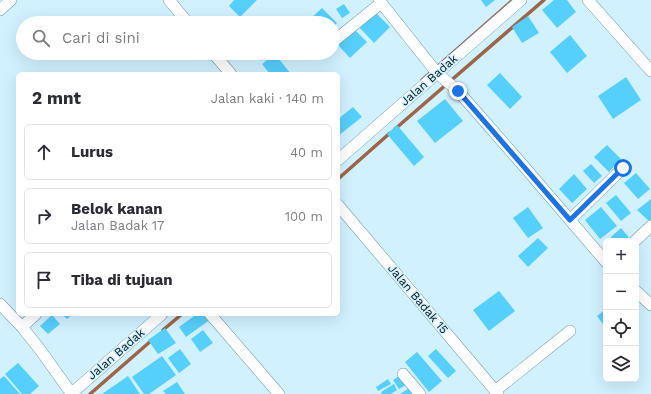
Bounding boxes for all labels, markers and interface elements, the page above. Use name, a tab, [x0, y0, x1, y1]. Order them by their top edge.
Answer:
search box	[16, 16, 340, 60]
icon: search	[30, 27, 52, 49]
text: Cari di sini	[62, 29, 140, 47]
street label: Jalan Badak	[398, 51, 461, 109]
route end	[449, 82, 467, 100]
text: 2 mnt	[32, 88, 81, 108]
text: Jalan kaki · 140 m	[211, 91, 324, 106]
icon: ahead	[33, 141, 55, 163]
text: Lurus	[71, 143, 113, 161]
text: 40 m	[290, 145, 323, 160]
route start	[614, 159, 632, 177]
text: Belok kanan	[71, 200, 162, 218]
icon: right	[33, 205, 55, 227]
text: 100 m	[285, 209, 323, 224]
text: Jalan Badak 17	[71, 218, 164, 233]
map controls	[603, 238, 639, 382]
button: +	[603, 238, 639, 274]
street label: Jalan Badak 15	[385, 261, 451, 337]
icon: arrive	[33, 269, 55, 291]
text: Tiba di tujuan	[71, 271, 173, 289]
button: −	[603, 274, 639, 310]
button: locate	[603, 310, 639, 346]
street label: Jalan Badak	[85, 325, 148, 383]
button: layers	[603, 346, 639, 382]

